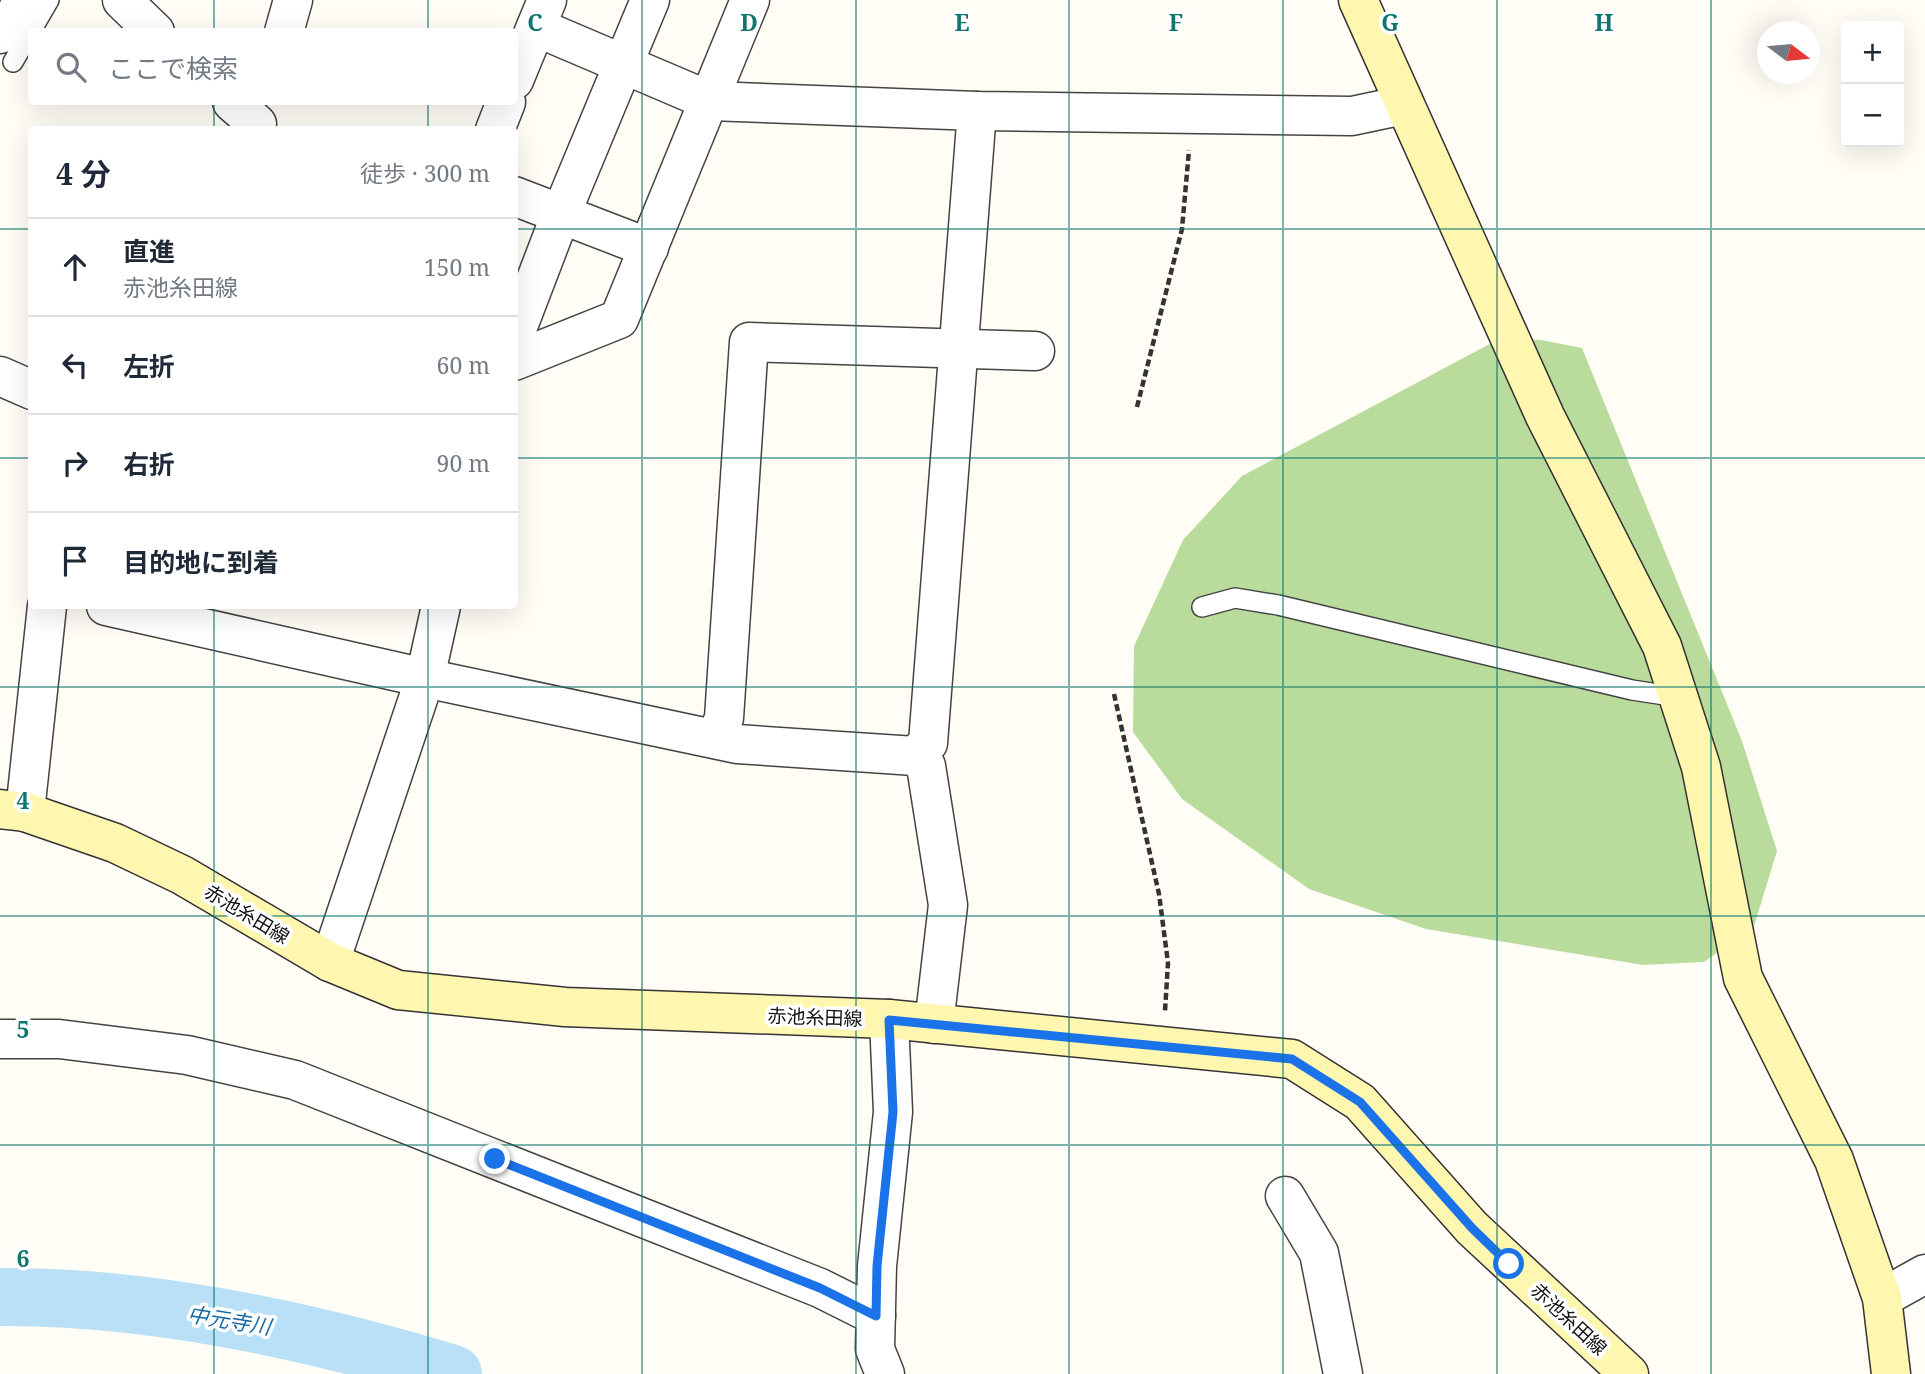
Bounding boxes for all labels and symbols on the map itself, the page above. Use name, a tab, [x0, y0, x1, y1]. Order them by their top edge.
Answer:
text: C	[527, 6, 543, 38]
text: D	[740, 6, 758, 38]
text: E	[954, 6, 970, 38]
text: F	[1169, 6, 1183, 38]
text: G	[1381, 6, 1399, 38]
text: H	[1595, 6, 1614, 38]
north arrow	[1757, 21, 1820, 84]
text: 4	[17, 784, 30, 816]
street label: 赤池糸田線	[200, 878, 294, 950]
street label: 赤池糸田線	[767, 1002, 863, 1032]
text: 5	[17, 1013, 30, 1045]
route end	[479, 1143, 510, 1174]
text: 6	[17, 1242, 30, 1274]
route start	[1493, 1248, 1524, 1279]
street label: 赤池糸田線	[1525, 1277, 1613, 1361]
water label: 中元寺川	[185, 1300, 275, 1341]

